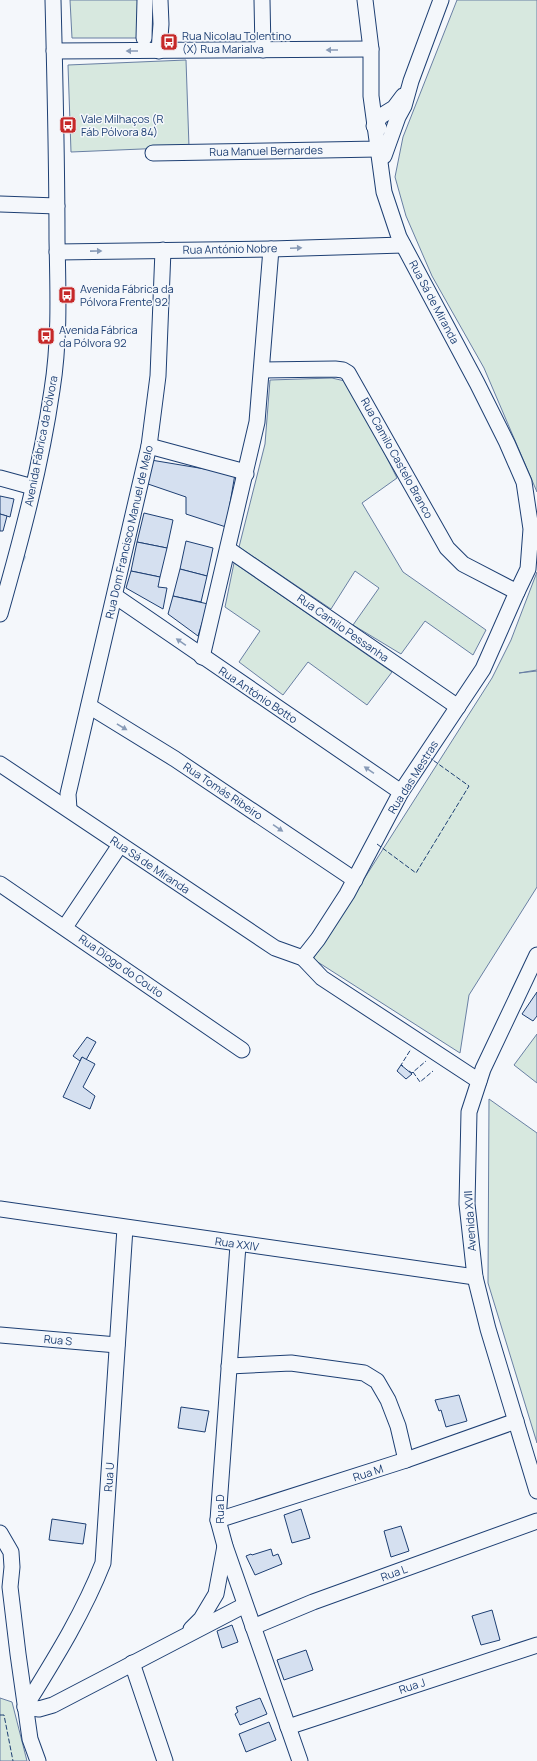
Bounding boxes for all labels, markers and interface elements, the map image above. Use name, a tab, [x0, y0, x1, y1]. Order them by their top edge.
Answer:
place label: Rua Nicolau Tolentino (X) Rua Marialva	[182, 28, 292, 56]
bus stop icon: Rua Nicolau Tolentino (X) Rua Marialva	[159, 32, 179, 52]
one-way arrow	[325, 47, 338, 53]
one-way arrow	[125, 48, 138, 54]
place label: Vale Milhaços (R Fáb Pólvora 84)	[81, 111, 164, 139]
bus stop icon: Vale Milhaços (R Fáb Pólvora 84)	[58, 115, 78, 135]
street label: Rua Manuel Bernardes	[209, 142, 323, 159]
street label: Rua António Nobre	[183, 240, 278, 257]
one-way arrow	[290, 245, 303, 251]
one-way arrow	[90, 248, 103, 254]
street label: Rua Sá de Miranda	[406, 257, 463, 346]
place label: Avenida Fábrica da Pólvora Frente 92	[80, 281, 174, 309]
bus stop icon: Avenida Fábrica da Pólvora Frente 92	[57, 285, 77, 305]
place label: Avenida Fábrica da Pólvora 92	[59, 322, 138, 350]
bus stop icon: Avenida Fábrica da Pólvora 92	[36, 326, 56, 346]
street label: Avenida Fábrica da Pólvora	[20, 374, 61, 508]
street label: Rua Camilo Castelo Branco	[358, 395, 437, 521]
street label: Rua Dom Francisco Manuel de Melo	[101, 443, 156, 620]
street label: Rua Camilo Pessanha	[294, 590, 392, 665]
one-way arrow	[176, 638, 186, 646]
street label: Rua António Botto	[216, 663, 301, 727]
one-way arrow	[116, 723, 128, 730]
street label: Rua das Mestras	[384, 737, 441, 816]
street label: Rua Tomás Ribeiro	[181, 758, 266, 823]
one-way arrow	[363, 767, 375, 774]
one-way arrow	[273, 824, 283, 832]
street label: Rua Sá de Miranda	[108, 832, 193, 897]
street label: Rua Diogo do Couto	[76, 931, 167, 1001]
street label: Avenida XVII	[460, 1190, 479, 1252]
street label: Rua XXIV	[214, 1233, 260, 1254]
street label: Rua S	[43, 1331, 73, 1348]
street label: Rua M	[351, 1461, 385, 1484]
street label: Rua U	[100, 1462, 117, 1492]
street label: Rua D	[212, 1494, 227, 1524]
street label: Rua L	[378, 1561, 410, 1584]
street label: Rua J	[397, 1674, 427, 1697]

